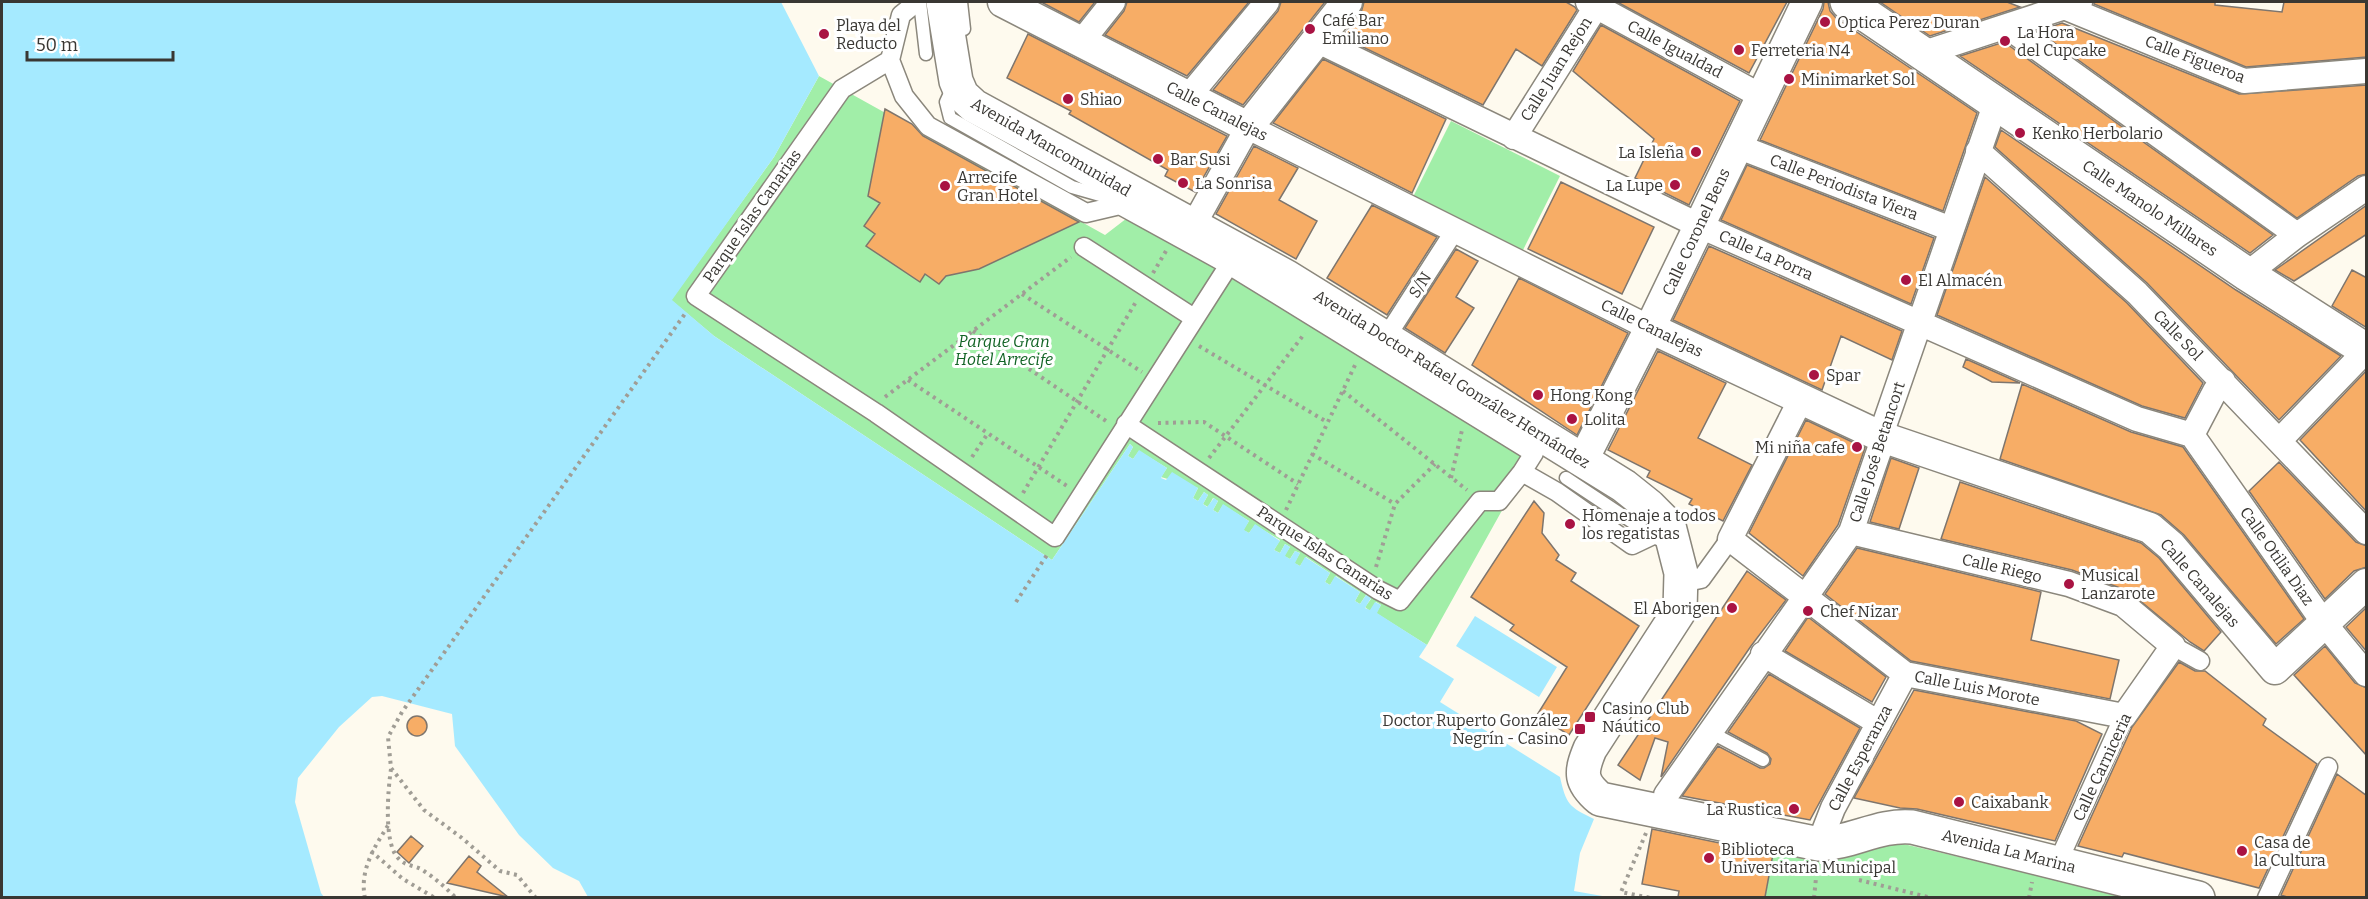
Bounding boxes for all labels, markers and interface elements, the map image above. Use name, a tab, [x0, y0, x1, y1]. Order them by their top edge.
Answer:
place label: Café Bar Emiliano	[1322, 11, 1389, 48]
street label: Calle Juan Rejon	[1516, 13, 1596, 125]
place label: Optica Perez Duran	[1837, 13, 1980, 32]
marker: Optica Perez Duran	[1818, 15, 1832, 29]
place label: Playa del Reducto	[836, 16, 901, 53]
street label: Calle Igualdad	[1624, 16, 1726, 82]
marker: Café Bar Emiliano	[1303, 22, 1317, 36]
place label: La Hora del Cupcake	[2017, 23, 2106, 60]
scale bar	[27, 24, 172, 62]
marker: Playa del Reducto	[817, 27, 831, 41]
street label: Calle Figueroa	[2142, 31, 2248, 87]
text: 50 m	[36, 34, 78, 56]
marker: La Hora del Cupcake	[1998, 34, 2012, 48]
place label: Ferreteria N4	[1751, 41, 1851, 60]
marker: Ferreteria N4	[1732, 43, 1746, 57]
place label: Minimarket Sol	[1801, 70, 1916, 89]
marker: Minimarket Sol	[1782, 72, 1796, 86]
street label: Calle Canalejas	[1163, 77, 1271, 145]
place label: Shiao	[1080, 90, 1122, 109]
marker: Shiao	[1061, 92, 1075, 106]
street label: Avenida Mancomunidad	[968, 93, 1135, 201]
place label: Kenko Herbolario	[2032, 124, 2163, 143]
marker: Kenko Herbolario	[2013, 126, 2027, 140]
place label: La Isleña	[1618, 143, 1684, 162]
marker: La Isleña	[1689, 145, 1703, 159]
street label: Parque Islas Canarias	[699, 146, 805, 286]
place label: Bar Susi	[1170, 150, 1231, 169]
street label: Calle Periodista Viera	[1767, 150, 1921, 224]
marker: Bar Susi	[1151, 152, 1165, 166]
street label: Calle Manolo Millares	[2079, 156, 2221, 260]
street label: Calle Coronel Bens	[1658, 165, 1734, 299]
place label: Arrecife Gran Hotel	[957, 168, 1038, 205]
place label: La Sonrisa	[1195, 174, 1273, 193]
marker: La Sonrisa	[1176, 176, 1190, 190]
place label: La Lupe	[1606, 176, 1663, 195]
marker: La Lupe	[1668, 178, 1682, 192]
marker: Arrecife Gran Hotel	[938, 179, 952, 193]
street label: Calle La Porra	[1716, 226, 1816, 284]
street label: S/N	[1405, 268, 1435, 301]
place label: El Almacén	[1918, 271, 2002, 290]
marker: El Almacén	[1899, 273, 1913, 287]
street label: Avenida Doctor Rafael González Hernández	[1310, 286, 1594, 472]
street label: Calle Canalejas	[1598, 295, 1706, 361]
street label: Calle Sol	[2149, 306, 2207, 365]
park label: Parque Gran Hotel Arrecife	[955, 332, 1053, 369]
place label: Spar	[1826, 366, 1860, 385]
marker: Spar	[1807, 368, 1821, 382]
street label: Calle José Betancort	[1845, 379, 1909, 525]
place label: Hong Kong	[1550, 386, 1633, 405]
marker: Hong Kong	[1531, 388, 1545, 402]
place label: Lolita	[1584, 410, 1626, 429]
marker: Lolita	[1565, 412, 1579, 426]
place label: Mi niña cafe	[1755, 438, 1845, 457]
marker: Mi niña cafe	[1850, 440, 1864, 454]
street label: Parque Islas Canarias	[1254, 502, 1396, 604]
street label: Calle Otilia Diaz	[2236, 503, 2318, 609]
place label: Homenaje a todos los regatistas	[1582, 506, 1716, 543]
marker: Homenaje a todos los regatistas	[1563, 517, 1577, 531]
street label: Calle Canalejas	[2156, 535, 2244, 631]
street label: Calle Riego	[1960, 550, 2044, 586]
place label: Musical Lanzarote	[2081, 566, 2155, 603]
marker: Musical Lanzarote	[2062, 577, 2076, 591]
place label: El Aborigen	[1633, 599, 1720, 618]
marker: El Aborigen	[1725, 601, 1739, 615]
place label: Chef Nizar	[1820, 602, 1898, 621]
marker: Chef Nizar	[1801, 604, 1815, 618]
street label: Calle Luis Morote	[1913, 667, 2041, 709]
place label: Casino Club Náutico	[1602, 699, 1689, 736]
street label: Calle Esperanza	[1824, 702, 1896, 814]
marker: Casino Club Náutico	[1583, 710, 1597, 724]
street label: Calle Carniceria	[2069, 710, 2135, 824]
place label: Doctor Ruperto González Negrín - Casino	[1382, 711, 1568, 748]
marker: Doctor Ruperto González Negrín - Casino	[1573, 722, 1587, 736]
place label: Caixabank	[1971, 793, 2049, 812]
marker: Caixabank	[1952, 795, 1966, 809]
place label: La Rustica	[1706, 800, 1782, 819]
marker: La Rustica	[1787, 802, 1801, 816]
street label: Avenida La Marina	[1940, 825, 2078, 877]
place label: Casa de la Cultura	[2254, 833, 2326, 870]
place label: Biblioteca Universitaria Municipal	[1721, 840, 1897, 877]
marker: Casa de la Cultura	[2235, 844, 2249, 858]
marker: Biblioteca Universitaria Municipal	[1702, 851, 1716, 865]

